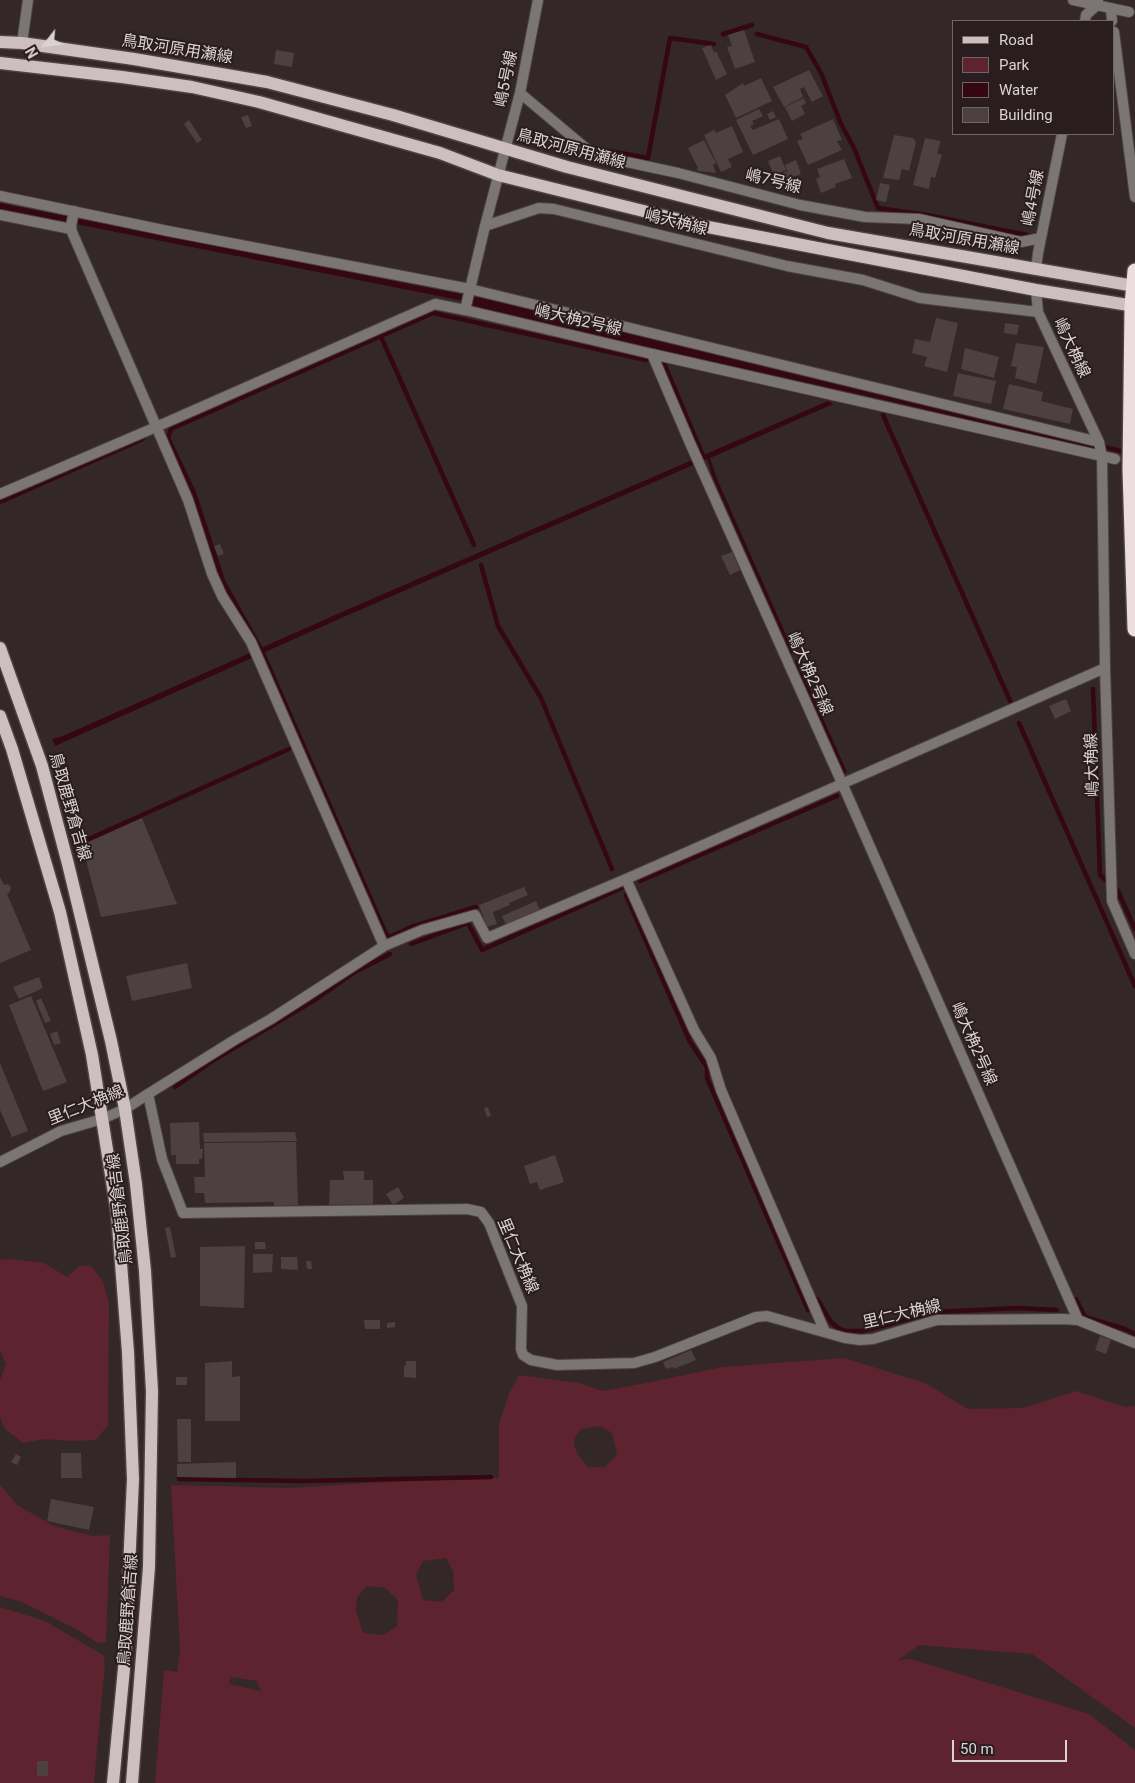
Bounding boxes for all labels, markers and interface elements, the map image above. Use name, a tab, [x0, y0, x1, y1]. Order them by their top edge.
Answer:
north arrow	[20, 20, 70, 70]
legend	[952, 20, 1115, 135]
text: Road	[999, 31, 1033, 49]
street label: 鳥取河原用瀬線	[120, 32, 234, 68]
text: N	[23, 44, 41, 61]
street label: 嶋5号線	[492, 49, 522, 109]
text: Park	[999, 56, 1029, 74]
text: Water	[999, 81, 1038, 99]
text: Building	[999, 106, 1053, 124]
street label: 鳥取河原用瀬線	[514, 126, 628, 174]
street label: 嶋7号線	[743, 166, 803, 198]
street label: 嶋4号線	[1019, 168, 1049, 228]
street label: 嶋大桷線	[643, 206, 709, 240]
street label: 鳥取河原用瀬線	[907, 221, 1021, 259]
street label: 嶋大桷2号線	[532, 302, 624, 340]
street label: 嶋大桷線	[1049, 315, 1093, 381]
street label: 嶋大桷2号線	[782, 629, 836, 719]
street label: 嶋大桷線	[1082, 733, 1104, 797]
street label: 鳥取鹿野倉吉線	[44, 751, 94, 863]
street label: 嶋大桷2号線	[946, 999, 1000, 1089]
street label: 里仁大桷線	[45, 1082, 127, 1130]
street label: 鳥取鹿野倉吉線	[105, 1152, 137, 1266]
street label: 里仁大桷線	[493, 1215, 541, 1297]
street label: 里仁大桷線	[861, 1297, 943, 1333]
street label: 鳥取鹿野倉吉線	[116, 1553, 142, 1667]
scale bar	[955, 1730, 1070, 1762]
text: 50 m	[960, 1740, 994, 1758]

